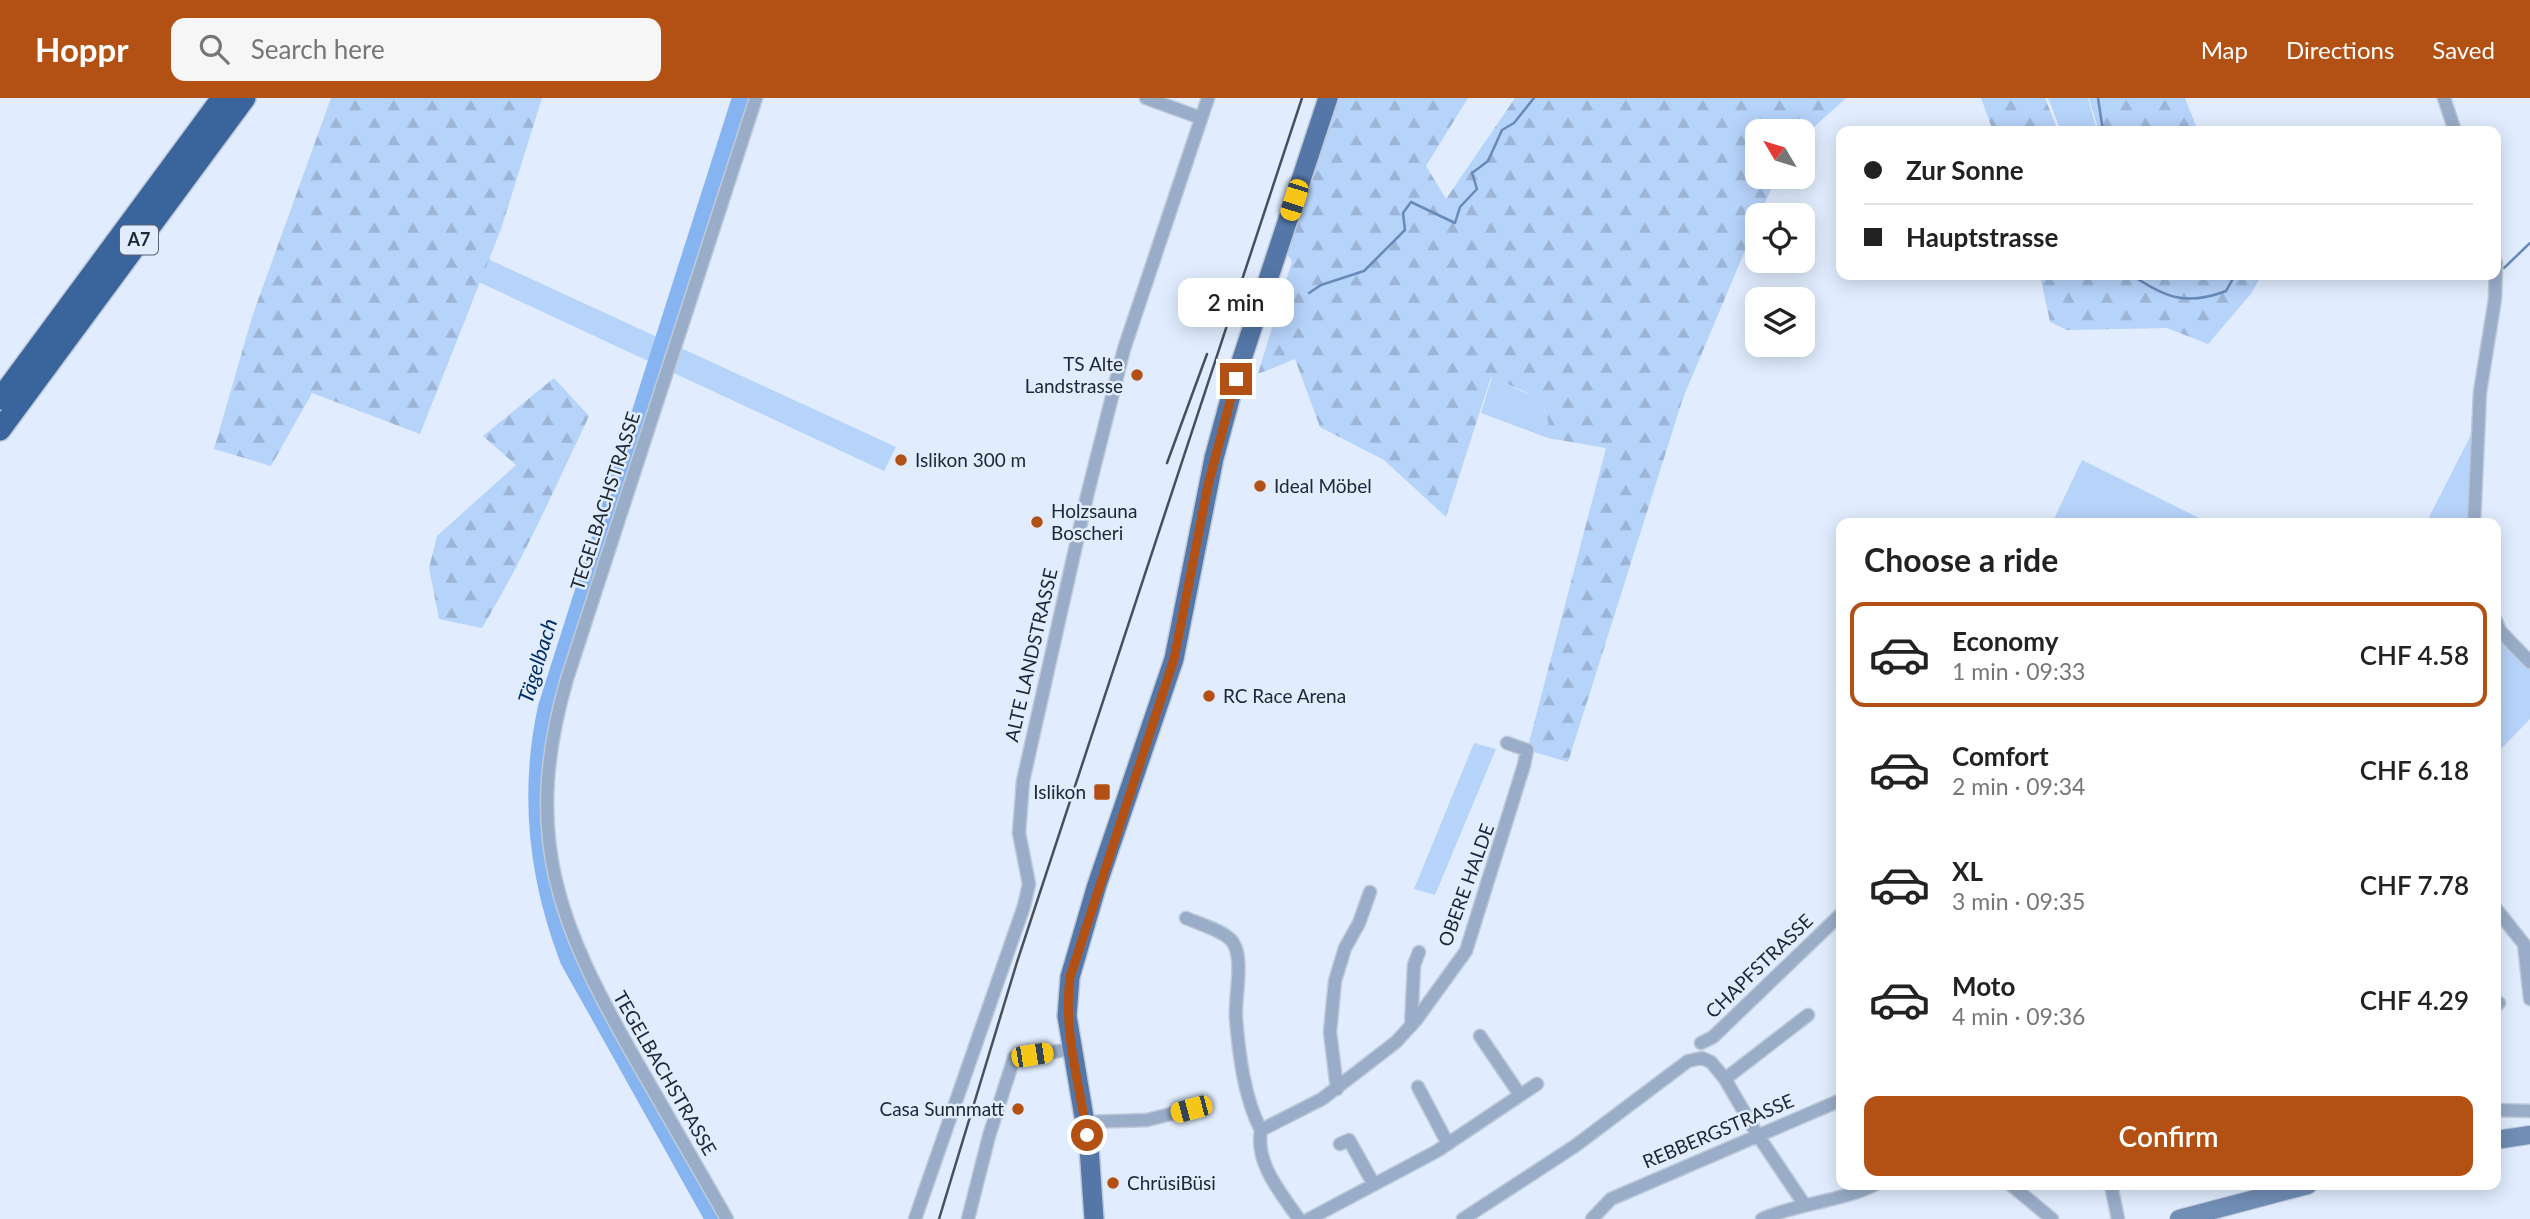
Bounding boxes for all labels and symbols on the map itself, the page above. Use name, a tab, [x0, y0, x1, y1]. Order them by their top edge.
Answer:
north arrow	[1745, 119, 1815, 189]
car	[1278, 177, 1311, 223]
road number: A7	[120, 225, 158, 254]
callout: 2 min	[1178, 278, 1294, 327]
place label: TS Alte Landstrasse	[1025, 352, 1123, 397]
route end	[1220, 363, 1252, 395]
marker: TS Alte Landstrasse	[1129, 367, 1145, 383]
street label: TEGELBACHSTRASSE	[565, 409, 644, 593]
place label: Islikon 300 m	[915, 448, 1026, 471]
marker: Islikon 300 m	[893, 452, 909, 468]
place label: Ideal Möbel	[1274, 474, 1372, 497]
marker: Ideal Möbel	[1252, 478, 1268, 494]
place label: Holzsauna Boscheri	[1051, 499, 1137, 544]
marker: Holzsauna Boscheri	[1029, 514, 1045, 530]
street label: ALTE LANDSTRASSE	[999, 566, 1062, 744]
water label: Tägelbach	[512, 615, 561, 706]
place label: RC Race Arena	[1223, 684, 1346, 707]
marker: RC Race Arena	[1201, 688, 1217, 704]
place label: Islikon	[1033, 780, 1086, 803]
marker: Islikon	[1092, 782, 1112, 802]
street label: OBERE HALDE	[1433, 820, 1498, 949]
street label: CHAPFSTRASSE	[1700, 909, 1817, 1022]
street label: TEGELBACHSTRASSE	[609, 986, 722, 1159]
car	[1010, 1041, 1055, 1069]
street label: REBBERGSTRASSE	[1639, 1088, 1797, 1173]
car	[1168, 1093, 1215, 1125]
place label: Casa Sunnmatt	[879, 1097, 1004, 1120]
marker: Casa Sunnmatt	[1010, 1101, 1026, 1117]
route start	[1071, 1119, 1103, 1151]
place label: ChrüsiBüsi	[1127, 1171, 1216, 1194]
marker: ChrüsiBüsi	[1105, 1175, 1121, 1191]

